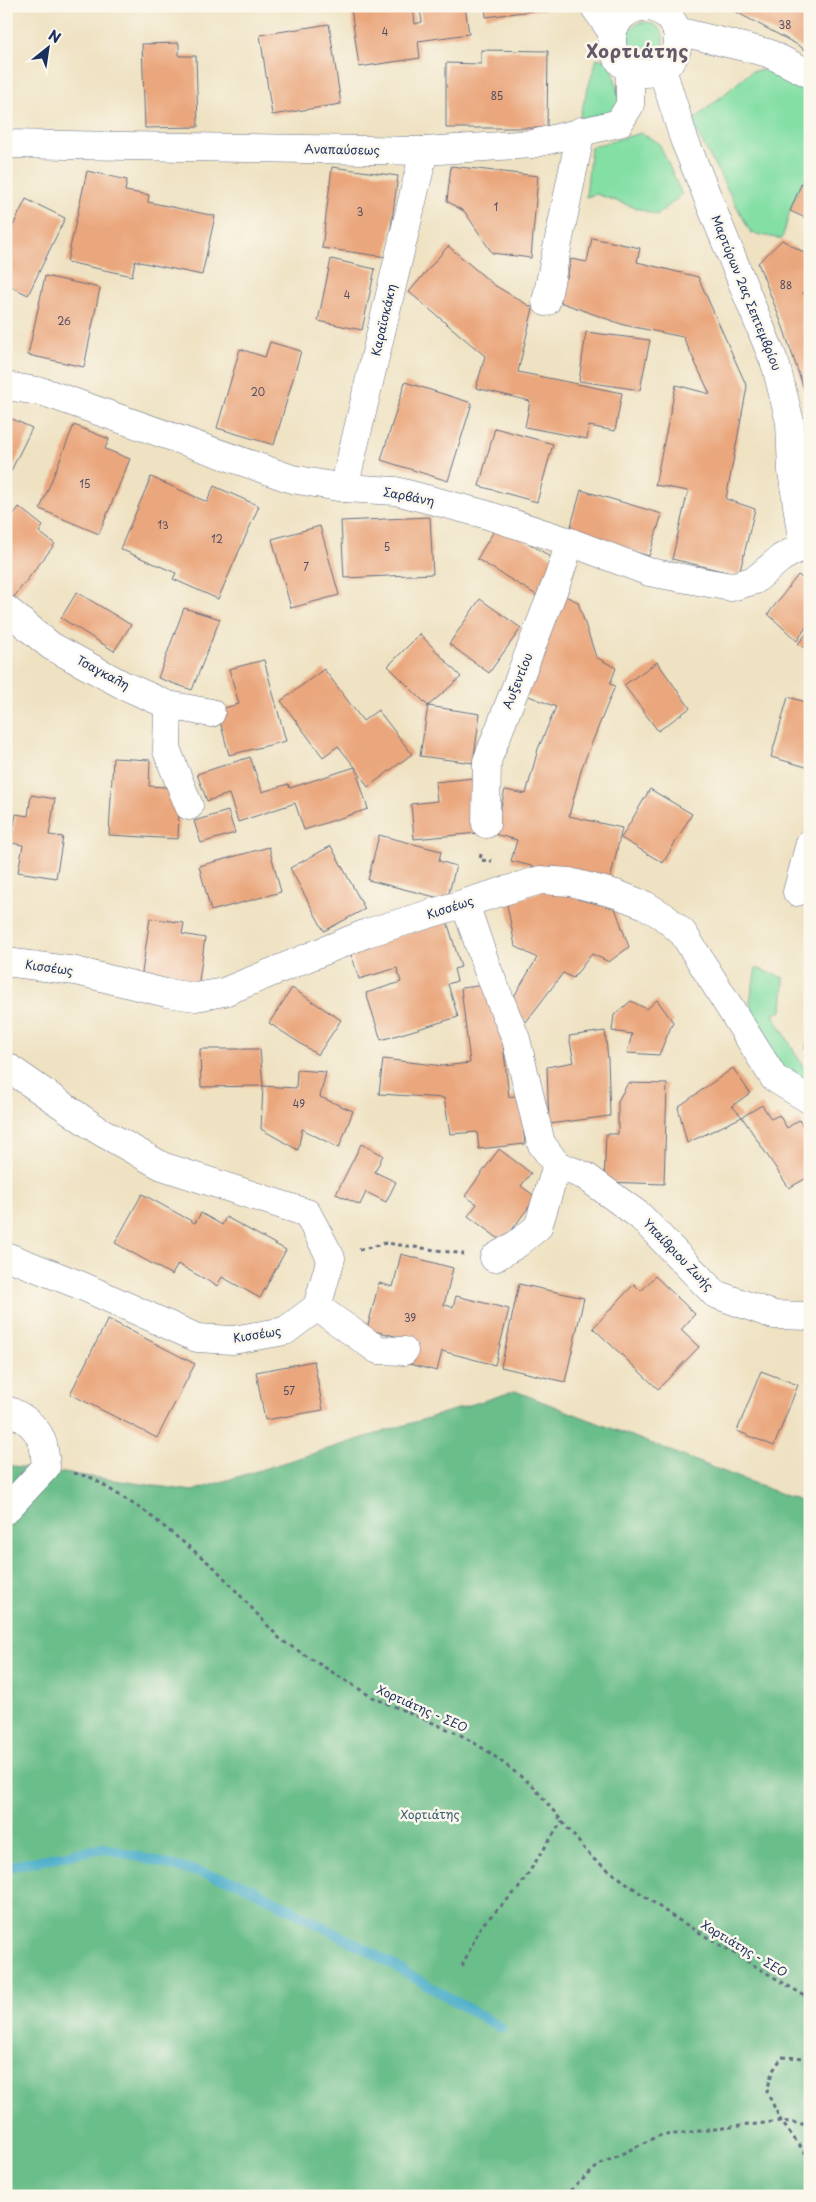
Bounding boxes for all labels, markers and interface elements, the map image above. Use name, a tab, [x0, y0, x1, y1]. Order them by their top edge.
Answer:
house number: 38	[779, 17, 791, 32]
north arrow	[22, 22, 72, 72]
text: N	[45, 24, 65, 48]
house number: 4	[382, 24, 389, 39]
district label: Χορτιάτης	[587, 37, 689, 64]
house number: 85	[491, 88, 503, 103]
street label: Αναπαύσεως	[304, 139, 380, 159]
house number: 1	[494, 199, 498, 214]
house number: 3	[357, 204, 363, 219]
street label: Μαρτύρων 2ας Σεπτεμβρίου	[707, 212, 786, 373]
house number: 88	[780, 277, 792, 292]
street label: Καραϊσκάκη	[366, 282, 400, 358]
house number: 4	[344, 287, 351, 302]
house number: 26	[57, 313, 71, 328]
house number: 20	[251, 384, 265, 399]
house number: 15	[80, 476, 90, 491]
street label: Σαρβάνη	[382, 482, 436, 510]
house number: 13	[157, 517, 169, 532]
house number: 12	[211, 531, 223, 546]
house number: 5	[384, 539, 390, 554]
house number: 7	[303, 559, 309, 574]
street label: Αυξεντίου	[498, 650, 537, 711]
street label: Τσαγκαλη	[74, 651, 133, 694]
street label: Κισσέως	[424, 891, 476, 923]
street label: Κισσέως	[24, 955, 74, 979]
house number: 49	[293, 1096, 305, 1111]
street label: Υπαίθριου Ζωής	[640, 1214, 718, 1294]
house number: 39	[404, 1310, 416, 1325]
street label: Κισσέως	[231, 1321, 282, 1347]
house number: 57	[283, 1383, 295, 1398]
street label: Χορτιάτης - ΣΕΟ	[374, 1680, 471, 1736]
park label: Χορτιάτης	[400, 1805, 460, 1823]
street label: Χορτιάτης - ΣΕΟ	[698, 1915, 791, 1981]

